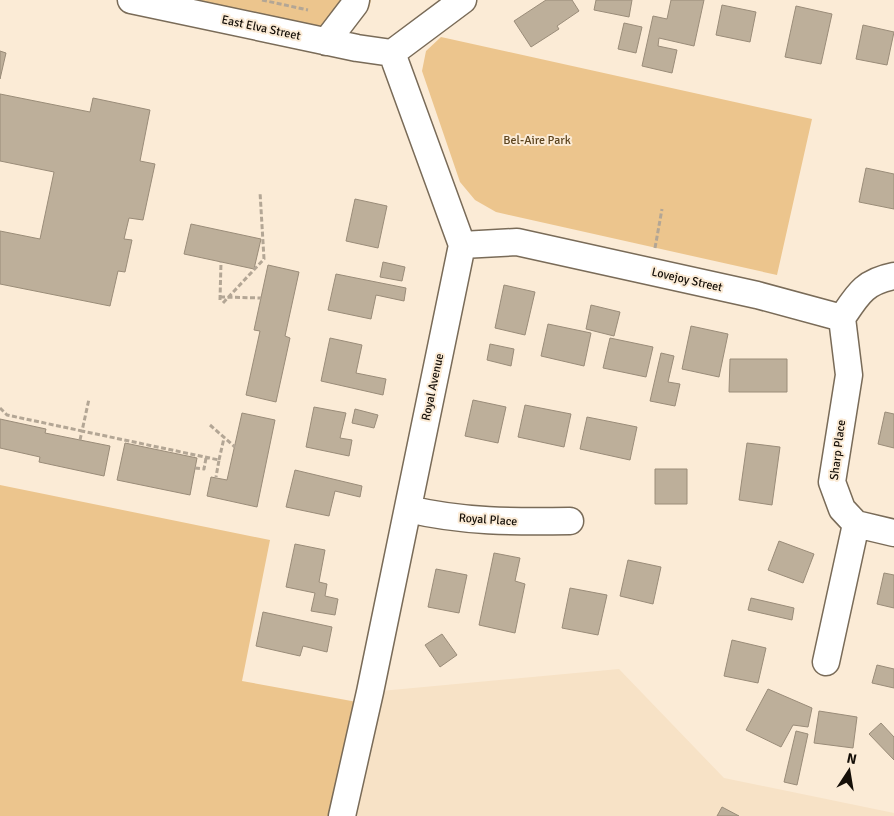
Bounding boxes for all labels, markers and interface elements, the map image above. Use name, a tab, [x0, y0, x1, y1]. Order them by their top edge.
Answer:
street label: East Elva Street	[220, 12, 302, 44]
park label: Bel-Aire Park	[503, 133, 571, 148]
street label: Lovejoy Street	[650, 265, 724, 295]
street label: Royal Avenue	[419, 352, 447, 422]
street label: Sharp Place	[827, 419, 849, 481]
street label: Royal Place	[458, 510, 518, 530]
north arrow	[824, 746, 874, 796]
text: N	[845, 749, 858, 768]

